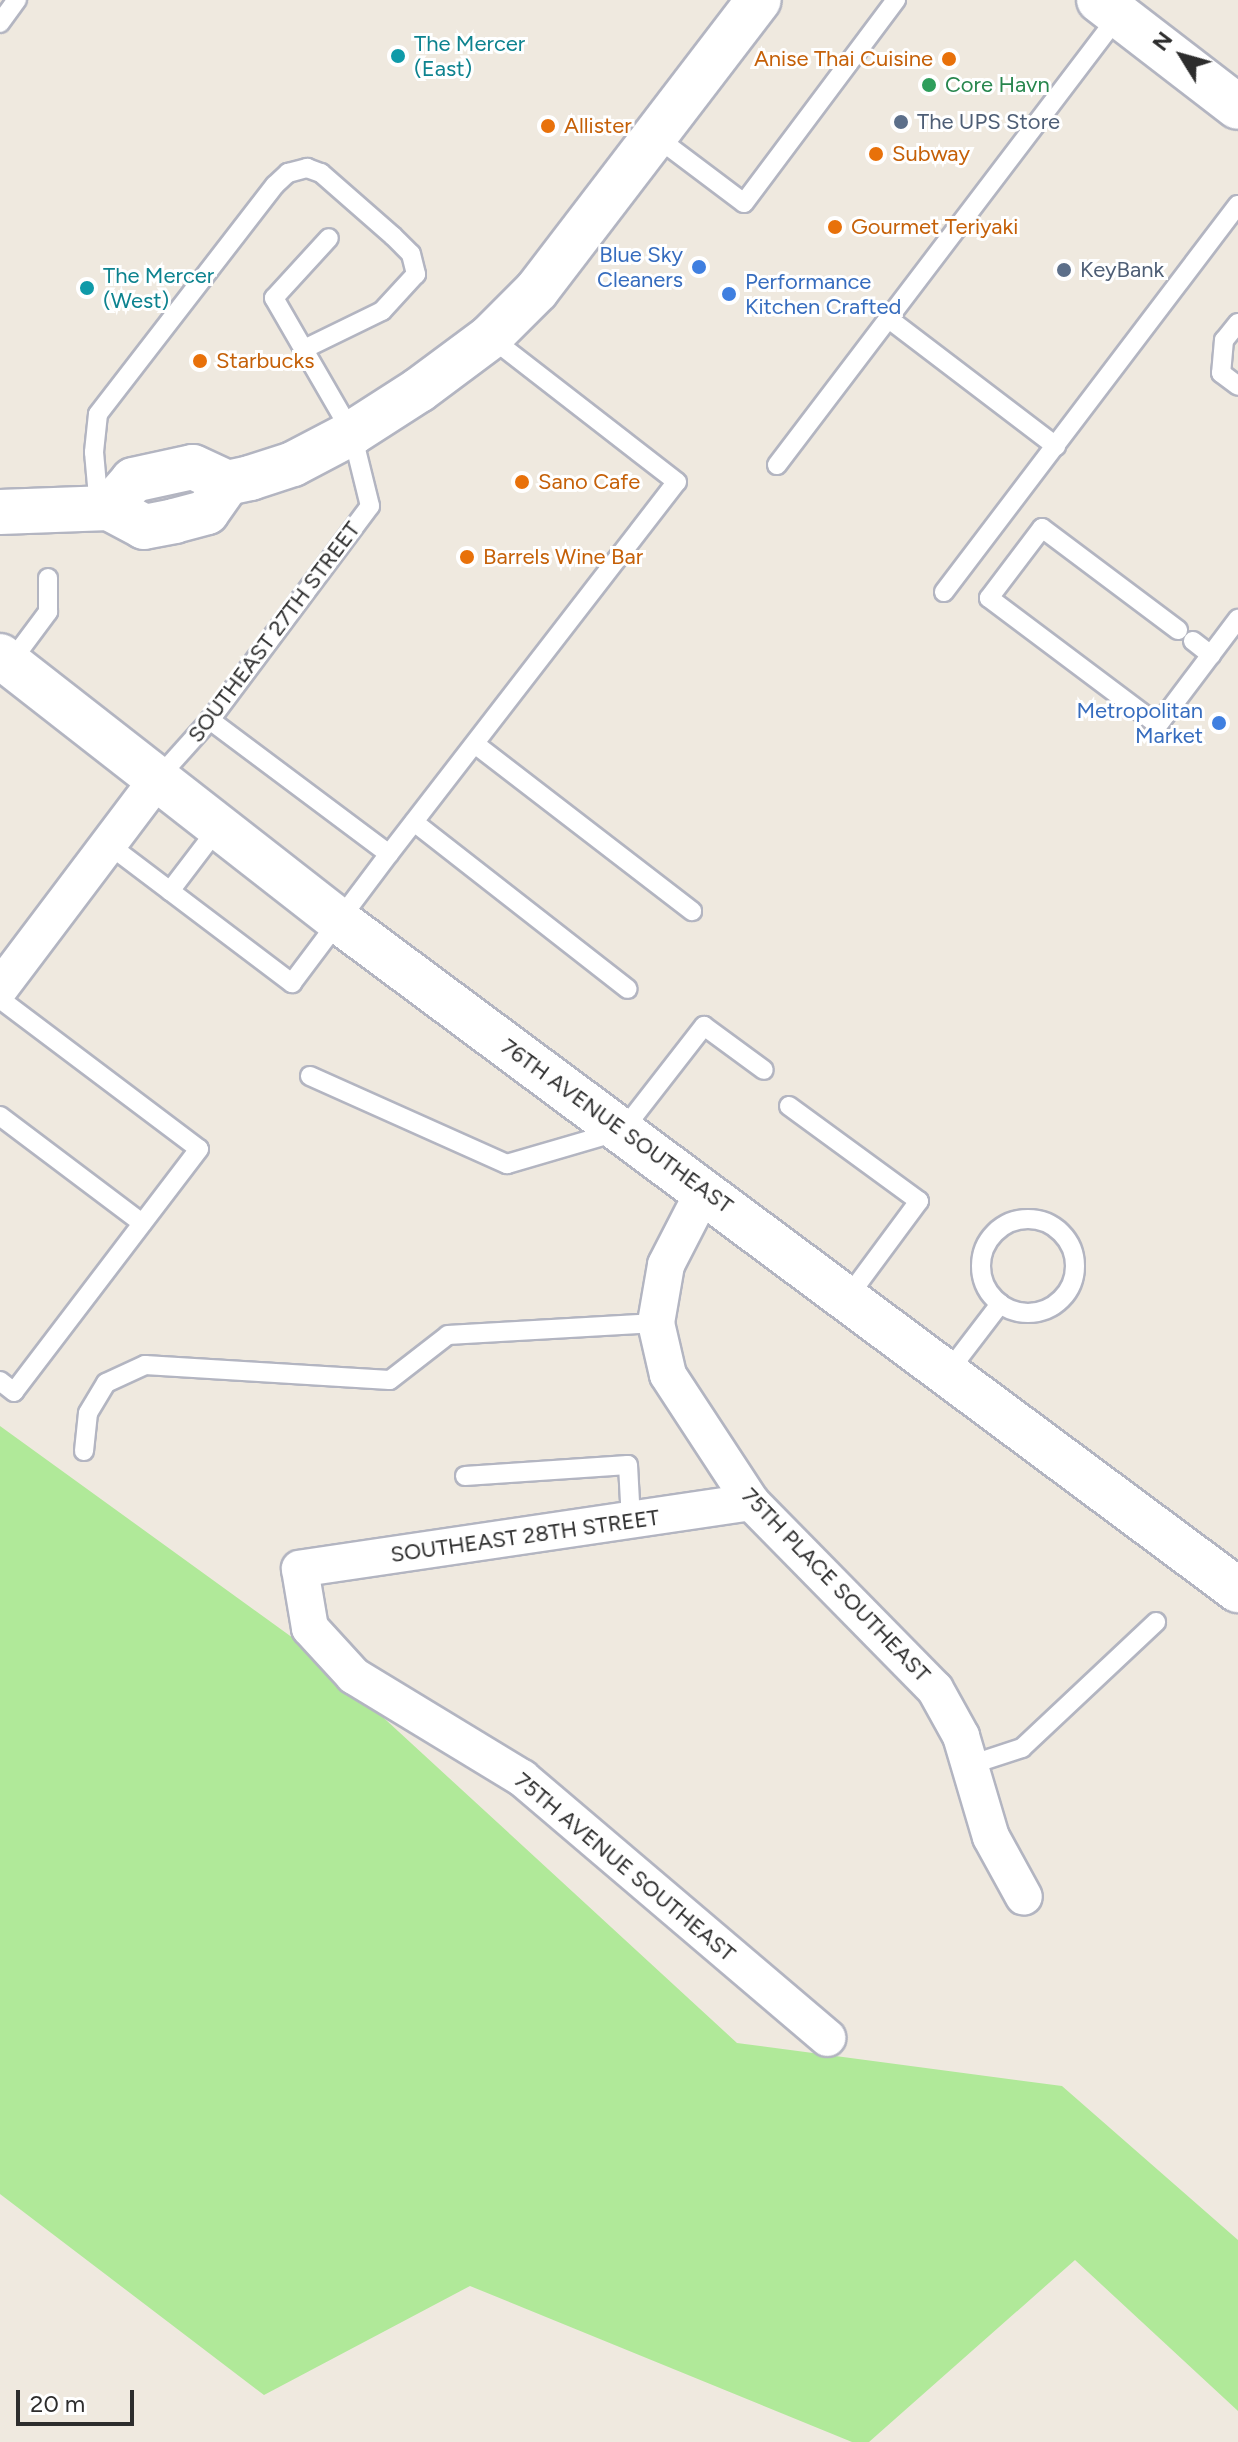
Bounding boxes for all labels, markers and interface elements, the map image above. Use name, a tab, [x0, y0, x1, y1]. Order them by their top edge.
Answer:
north arrow	[1142, 16, 1222, 96]
text: N	[1147, 26, 1178, 56]
place label: The Mercer (East)	[414, 30, 525, 82]
place label: Anise Thai Cuisine	[754, 46, 933, 72]
marker: The Mercer (East)	[389, 47, 407, 65]
marker: Anise Thai Cuisine	[940, 50, 958, 68]
place label: Core Havn	[945, 72, 1050, 98]
marker: Core Havn	[920, 76, 938, 94]
place label: The UPS Store	[917, 109, 1060, 135]
place label: Allister	[564, 113, 632, 139]
marker: The UPS Store	[892, 113, 910, 131]
marker: Allister	[539, 117, 557, 135]
place label: Subway	[892, 141, 970, 167]
marker: Subway	[867, 145, 885, 163]
place label: Gourmet Teriyaki	[851, 214, 1018, 240]
marker: Gourmet Teriyaki	[826, 218, 844, 236]
place label: Blue Sky Cleaners	[597, 241, 683, 292]
place label: KeyBank	[1080, 257, 1164, 283]
marker: Blue Sky Cleaners	[690, 258, 708, 276]
marker: KeyBank	[1055, 261, 1073, 279]
place label: The Mercer (West)	[103, 262, 214, 314]
place label: Performance Kitchen Crafted	[745, 268, 901, 320]
marker: The Mercer (West)	[78, 279, 96, 297]
marker: Performance Kitchen Crafted	[720, 285, 738, 303]
place label: Starbucks	[216, 348, 314, 374]
marker: Starbucks	[191, 352, 209, 370]
place label: Sano Cafe	[538, 469, 640, 495]
marker: Sano Cafe	[513, 473, 531, 491]
street label: SOUTHEAST 27TH STREET	[182, 516, 366, 748]
place label: Barrels Wine Bar	[483, 544, 643, 570]
marker: Barrels Wine Bar	[458, 548, 476, 566]
place label: Metropolitan Market	[1076, 697, 1203, 748]
marker: Metropolitan Market	[1210, 714, 1228, 732]
street label: 76TH AVENUE SOUTHEAST	[496, 1033, 738, 1219]
street label: 75TH PLACE SOUTHEAST	[736, 1482, 936, 1688]
street label: SOUTHEAST 28TH STREET	[389, 1504, 661, 1568]
street label: 75TH AVENUE SOUTHEAST	[509, 1767, 741, 1967]
scale bar	[20, 2374, 138, 2424]
text: 20 m	[30, 2389, 85, 2418]

